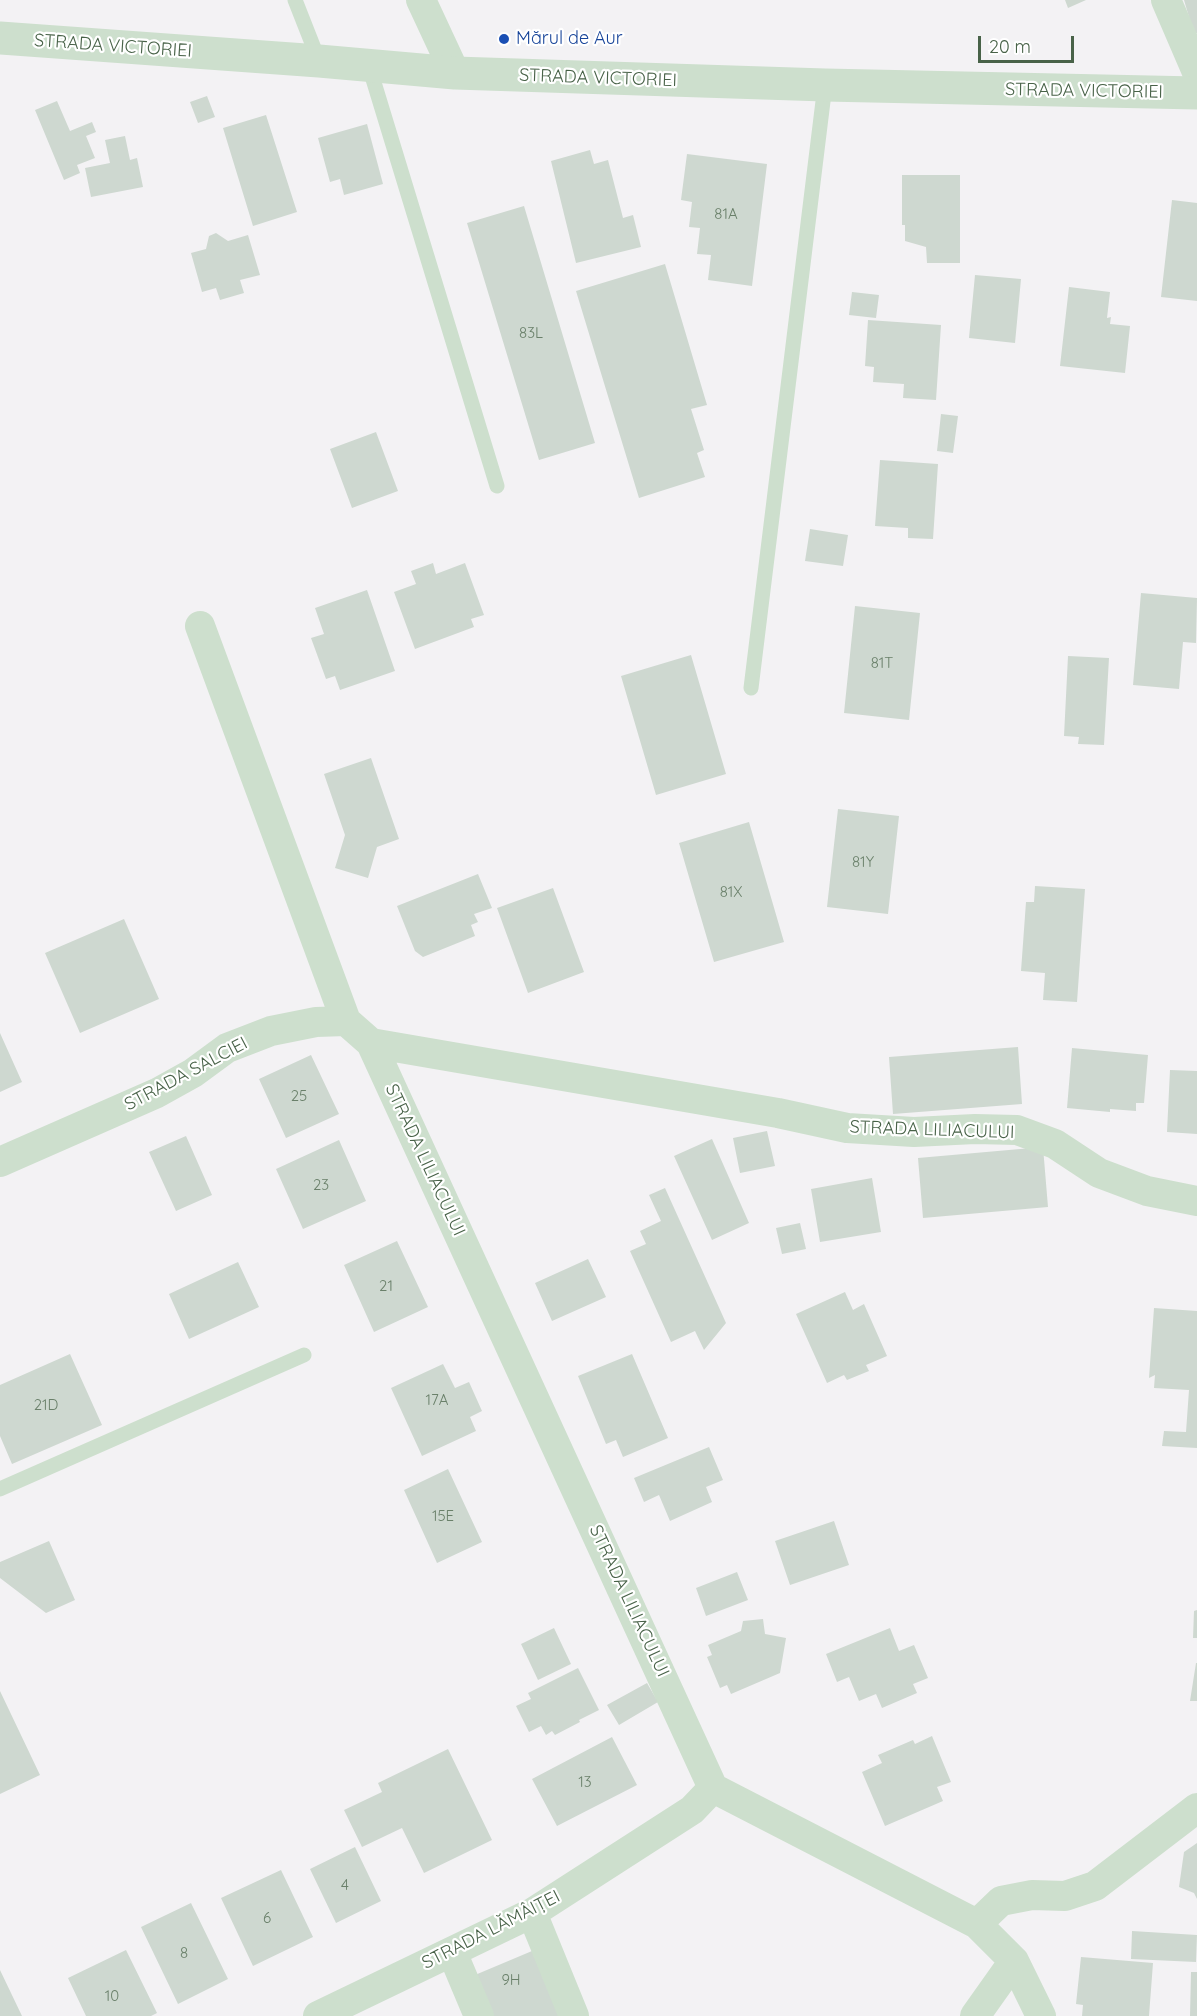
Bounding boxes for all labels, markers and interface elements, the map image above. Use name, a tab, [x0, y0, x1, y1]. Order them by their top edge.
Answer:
scale bar	[981, 24, 1077, 62]
place label: Mărul de Aur	[516, 28, 623, 50]
street label: STRADA VICTORIEI	[33, 30, 193, 62]
marker: Mărul de Aur	[497, 32, 511, 46]
text: 20 m	[989, 35, 1031, 58]
street label: STRADA VICTORIEI	[519, 64, 677, 92]
street label: STRADA VICTORIEI	[1005, 79, 1163, 103]
house number: 81A	[714, 205, 738, 223]
house number: 83L	[519, 324, 543, 342]
house number: 81T	[871, 654, 893, 672]
house number: 81Y	[852, 853, 874, 871]
house number: 81X	[720, 883, 742, 901]
street label: STRADA SALCIEI	[121, 1032, 251, 1116]
street label: STRADA LILIACULUI	[380, 1081, 470, 1239]
house number: 25	[291, 1087, 307, 1105]
street label: STRADA LILIACULUI	[849, 1116, 1015, 1144]
house number: 23	[313, 1176, 329, 1194]
house number: 21	[379, 1277, 393, 1295]
house number: 17A	[426, 1391, 448, 1409]
house number: 21D	[34, 1396, 58, 1414]
house number: 15E	[432, 1507, 454, 1525]
street label: STRADA LILIACULUI	[584, 1522, 674, 1680]
house number: 13	[578, 1773, 592, 1791]
house number: 4	[341, 1876, 349, 1894]
street label: STRADA LĂMÂIȚEI	[418, 1886, 564, 1974]
house number: 6	[263, 1909, 271, 1927]
house number: 8	[180, 1944, 188, 1962]
house number: 9H	[501, 1971, 521, 1989]
house number: 10	[105, 1987, 119, 2005]

